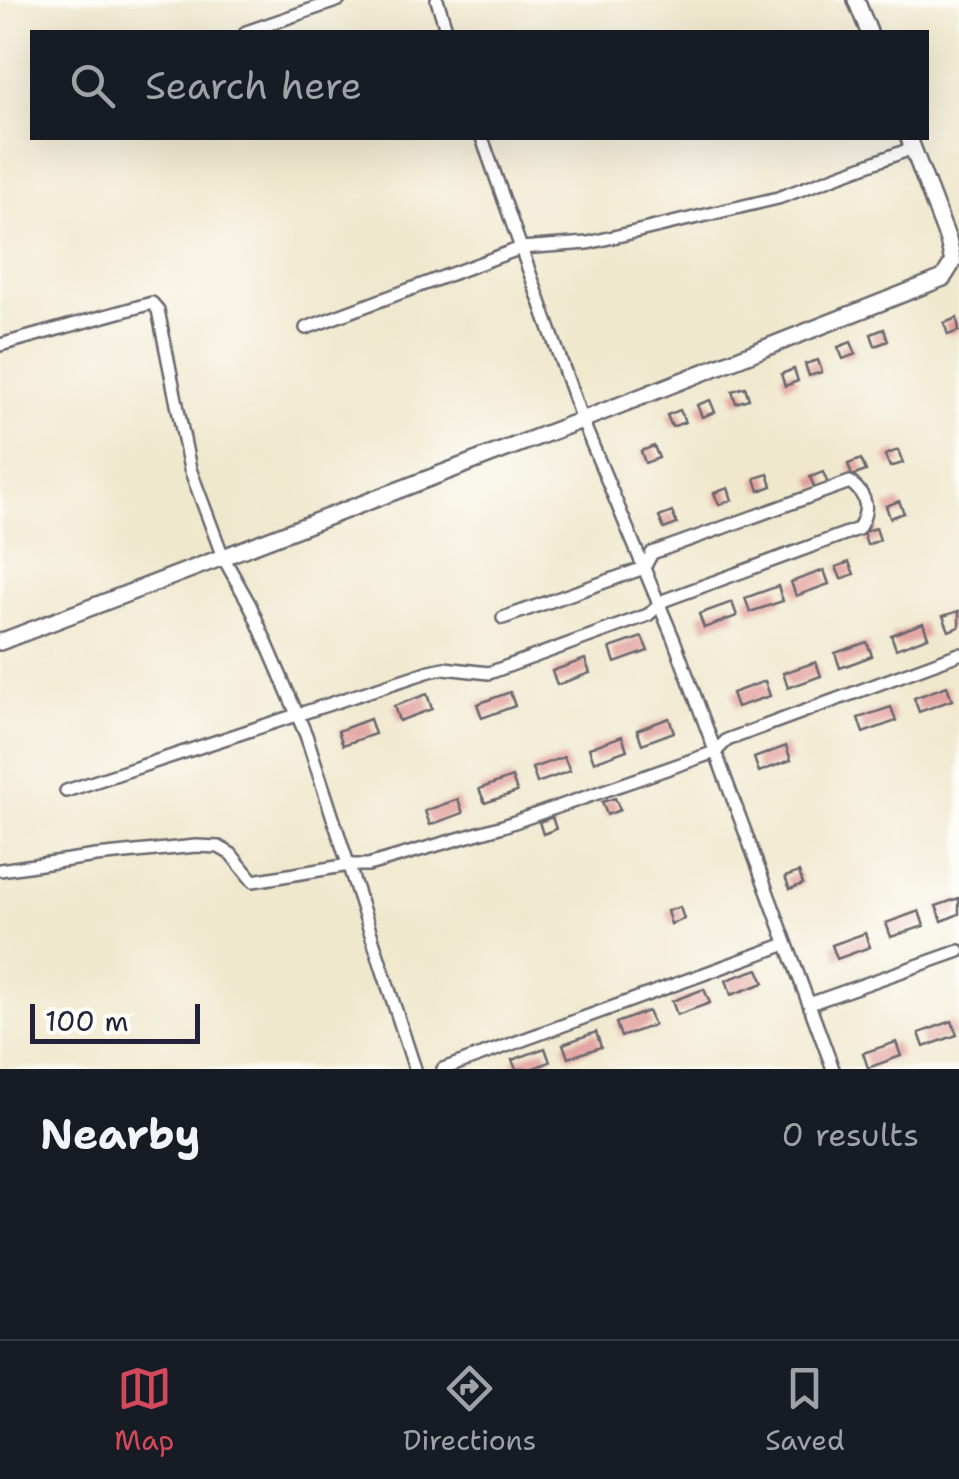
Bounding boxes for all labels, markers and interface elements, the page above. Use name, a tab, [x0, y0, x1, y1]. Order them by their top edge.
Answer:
search box	[30, 30, 929, 140]
icon: search	[65, 58, 120, 113]
text: Search here	[145, 60, 362, 111]
scale bar	[30, 999, 200, 1044]
text: 100 m	[45, 1002, 129, 1040]
text: Nearby	[40, 1106, 200, 1162]
text: 0 results	[782, 1113, 919, 1156]
tab: Map	[114, 1361, 174, 1459]
tab: Directions	[403, 1361, 536, 1459]
tab: Saved	[765, 1361, 845, 1459]

